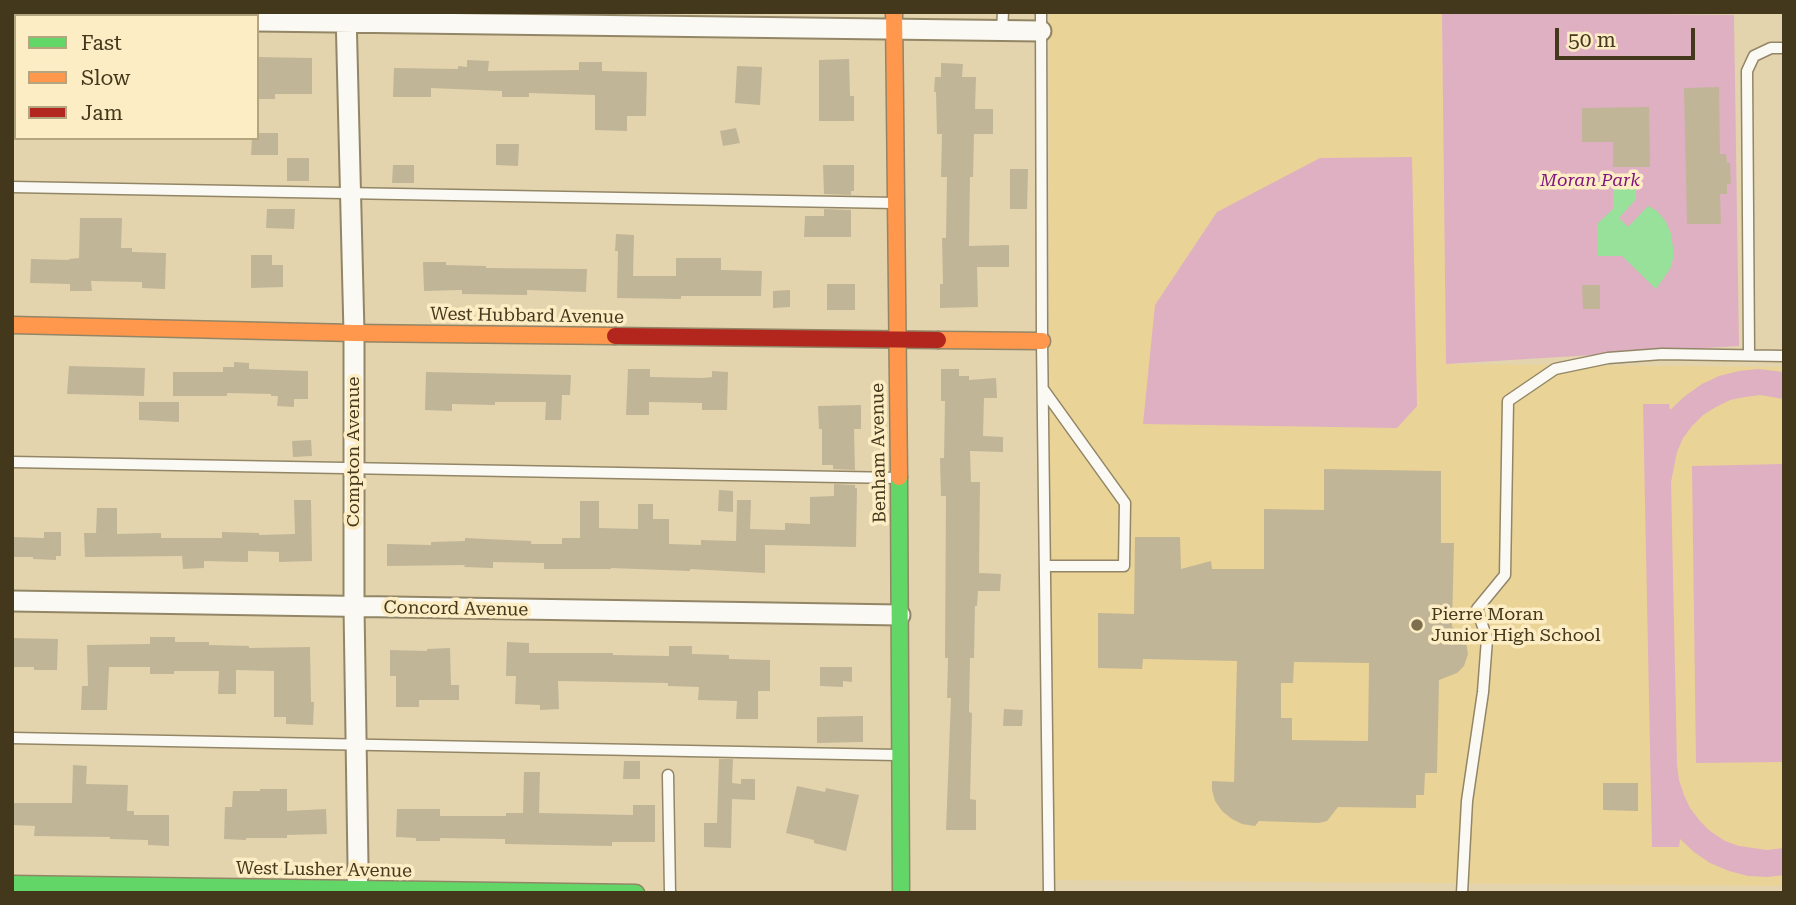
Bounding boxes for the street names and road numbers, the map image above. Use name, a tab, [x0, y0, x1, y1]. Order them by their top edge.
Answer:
street label: West Hubbard Avenue	[430, 304, 624, 328]
street label: Compton Avenue	[343, 377, 365, 527]
street label: Benham Avenue	[867, 383, 891, 523]
street label: Concord Avenue	[384, 597, 528, 621]
street label: West Lusher Avenue	[236, 858, 412, 882]

